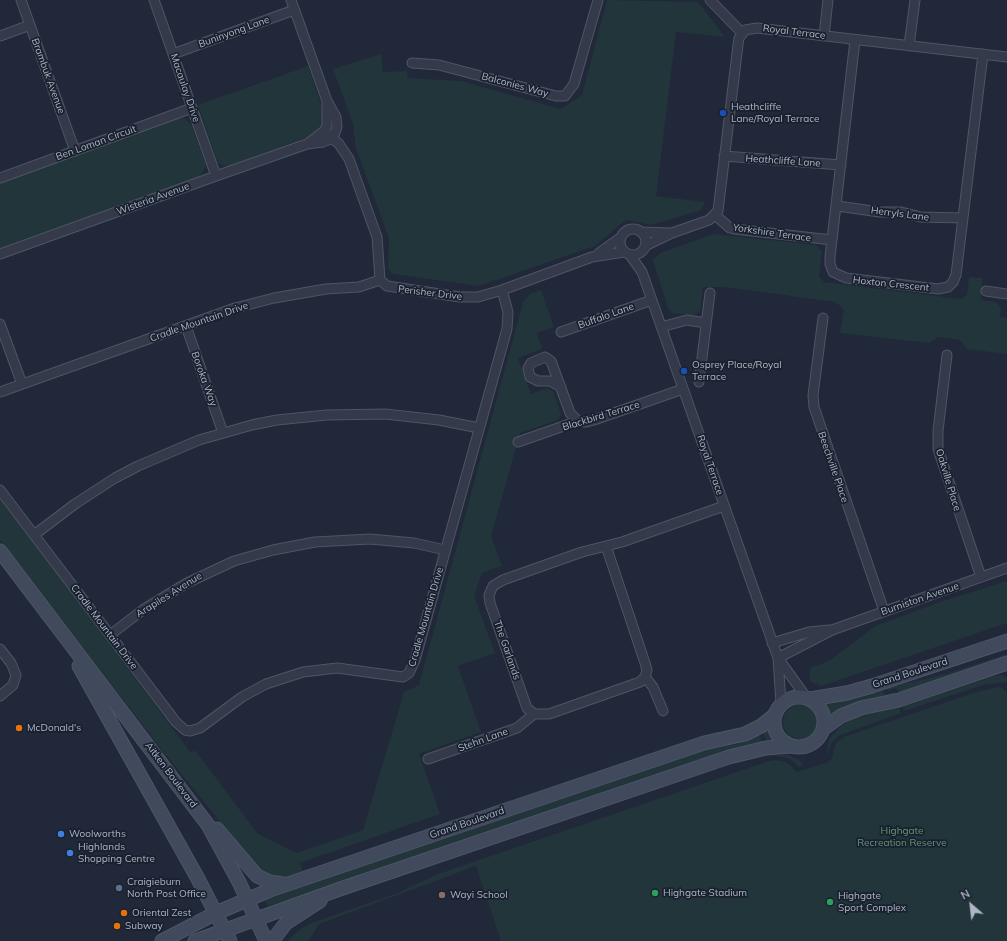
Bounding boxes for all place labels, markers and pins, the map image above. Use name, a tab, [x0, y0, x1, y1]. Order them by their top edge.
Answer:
place label: Heathcliffe Lane/Royal Terrace	[731, 101, 819, 124]
marker: Heathcliffe Lane/Royal Terrace	[718, 108, 728, 118]
place label: Osprey Place/Royal Terrace	[692, 359, 782, 382]
marker: Osprey Place/Royal Terrace	[679, 366, 689, 376]
place label: McDonald's	[27, 722, 81, 734]
marker: McDonald's	[14, 723, 24, 733]
place label: Woolworths	[69, 828, 126, 840]
marker: Woolworths	[56, 829, 66, 839]
place label: Highlands Shopping Centre	[78, 841, 155, 864]
marker: Highlands Shopping Centre	[65, 848, 75, 858]
place label: Craigieburn North Post Office	[127, 876, 206, 900]
marker: Craigieburn North Post Office	[114, 883, 124, 893]
place label: Highgate Stadium	[663, 887, 747, 899]
marker: Highgate Stadium	[650, 888, 660, 898]
place label: Wayi School	[450, 889, 508, 901]
marker: Wayi School	[437, 890, 447, 900]
place label: Highgate Sport Complex	[838, 890, 906, 914]
marker: Highgate Sport Complex	[825, 897, 835, 907]
place label: Oriental Zest	[132, 907, 191, 919]
marker: Oriental Zest	[119, 908, 129, 918]
place label: Subway	[125, 920, 163, 932]
marker: Subway	[112, 921, 122, 931]

